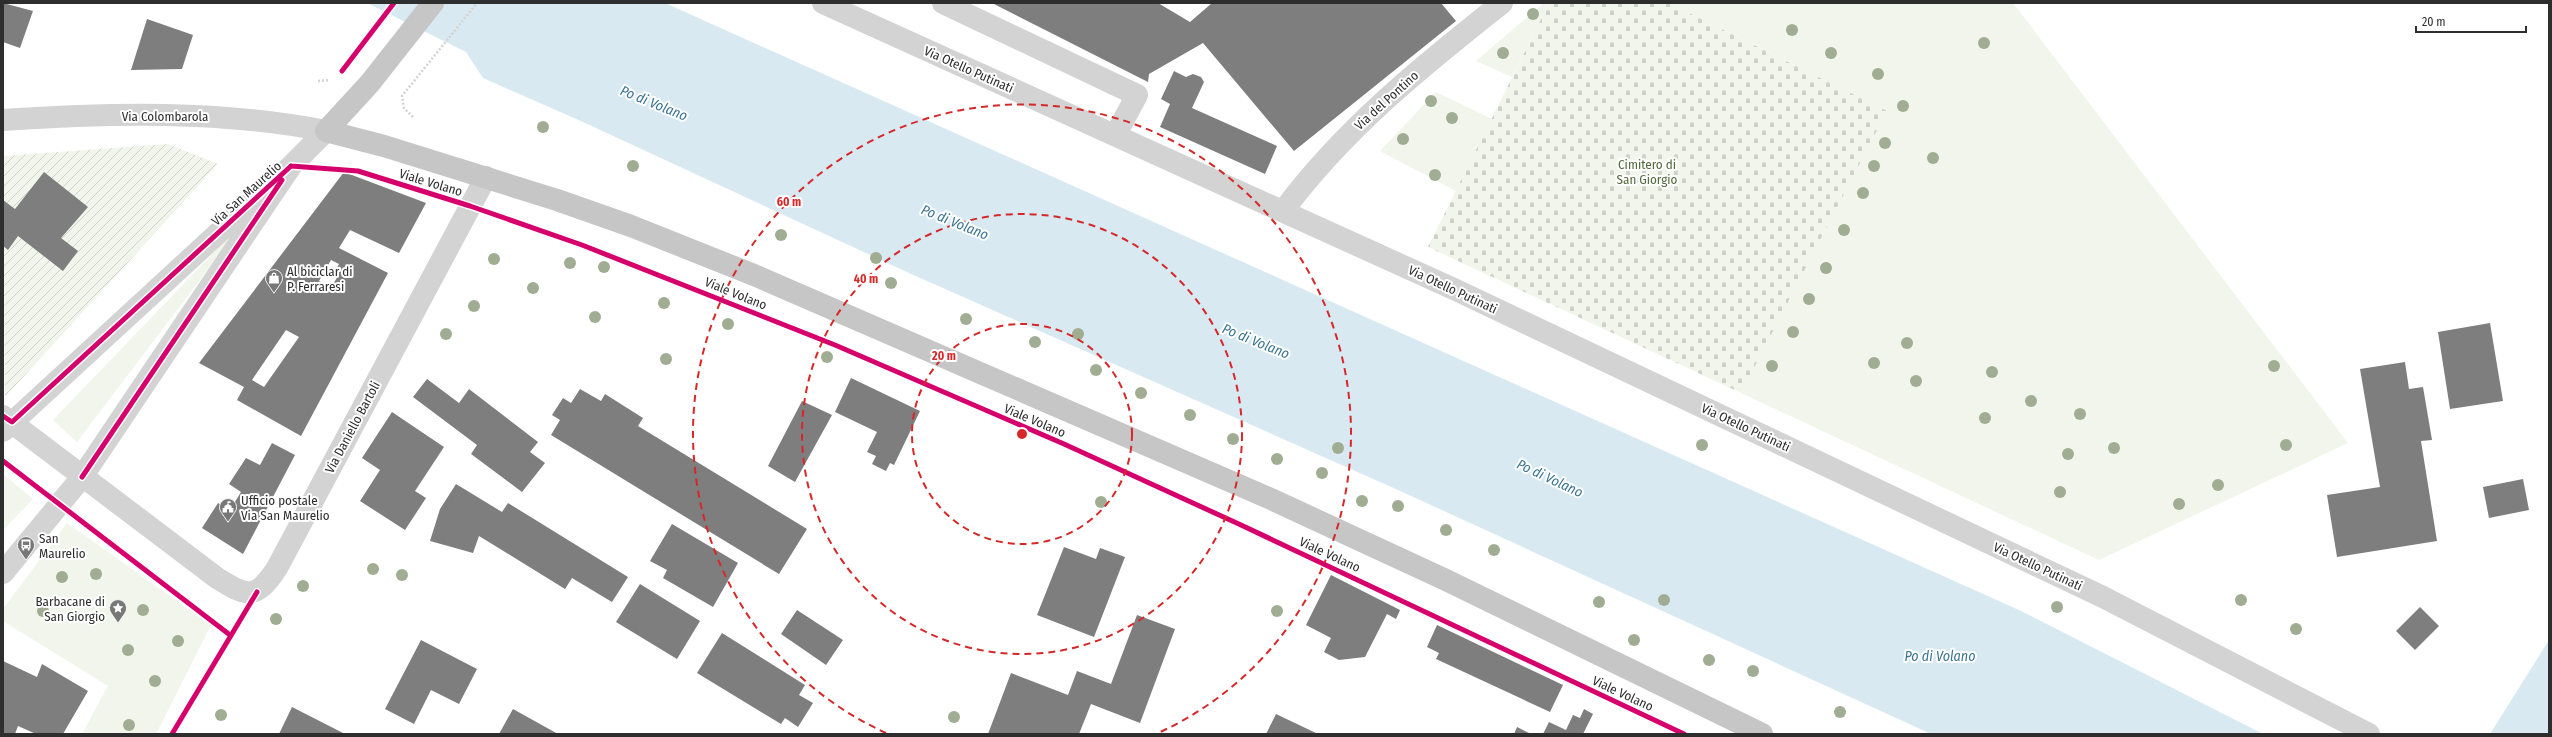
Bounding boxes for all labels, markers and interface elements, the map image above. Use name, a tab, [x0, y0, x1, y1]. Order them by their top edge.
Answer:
scale bar	[2416, 8, 2526, 34]
text: 20 m	[2422, 15, 2446, 29]
street label: Via Otello Putinati	[922, 43, 1016, 96]
street label: Via del Pontino	[1351, 68, 1421, 133]
water label: Po di Volano	[618, 82, 690, 125]
street label: Via Colombarola	[122, 109, 208, 124]
park label: Cimitero di San Giorgio	[1617, 157, 1678, 187]
street label: Via San Maurelio	[208, 158, 284, 229]
street label: Viale Volano	[397, 166, 465, 199]
text: 60 m	[777, 195, 801, 209]
water label: Po di Volano	[919, 201, 991, 244]
street label: Via Otello Putinati	[1406, 262, 1500, 317]
place label: Al biciclar di P. Ferraresi	[287, 264, 353, 294]
shop icon: Al biciclar di P. Ferraresi	[264, 268, 284, 293]
text: 40 m	[854, 272, 878, 286]
street label: Viale Volano	[703, 274, 769, 313]
water label: Po di Volano	[1220, 320, 1292, 363]
text: 20 m	[931, 349, 956, 363]
street label: Via Daniello Bartoli	[322, 379, 383, 476]
street label: Via Otello Putinati	[1699, 400, 1793, 455]
street label: Viale Volano	[1002, 401, 1068, 440]
centre of rings	[1015, 427, 1029, 441]
water label: Po di Volano	[1514, 456, 1586, 501]
place label: Ufficio postale Via San Maurelio	[241, 493, 330, 523]
public building icon: Ufficio postale Via San Maurelio	[218, 497, 238, 522]
place label: San Maurelio	[39, 531, 86, 561]
street label: Viale Volano	[1297, 534, 1363, 575]
bus stop icon: San Maurelio	[16, 535, 36, 560]
street label: Via Otello Putinati	[1991, 539, 2085, 594]
place label: Barbacane di San Giorgio	[35, 594, 105, 624]
place icon: Barbacane di San Giorgio	[108, 598, 128, 623]
water label: Po di Volano	[1904, 648, 1976, 665]
street label: Viale Volano	[1590, 673, 1656, 714]

